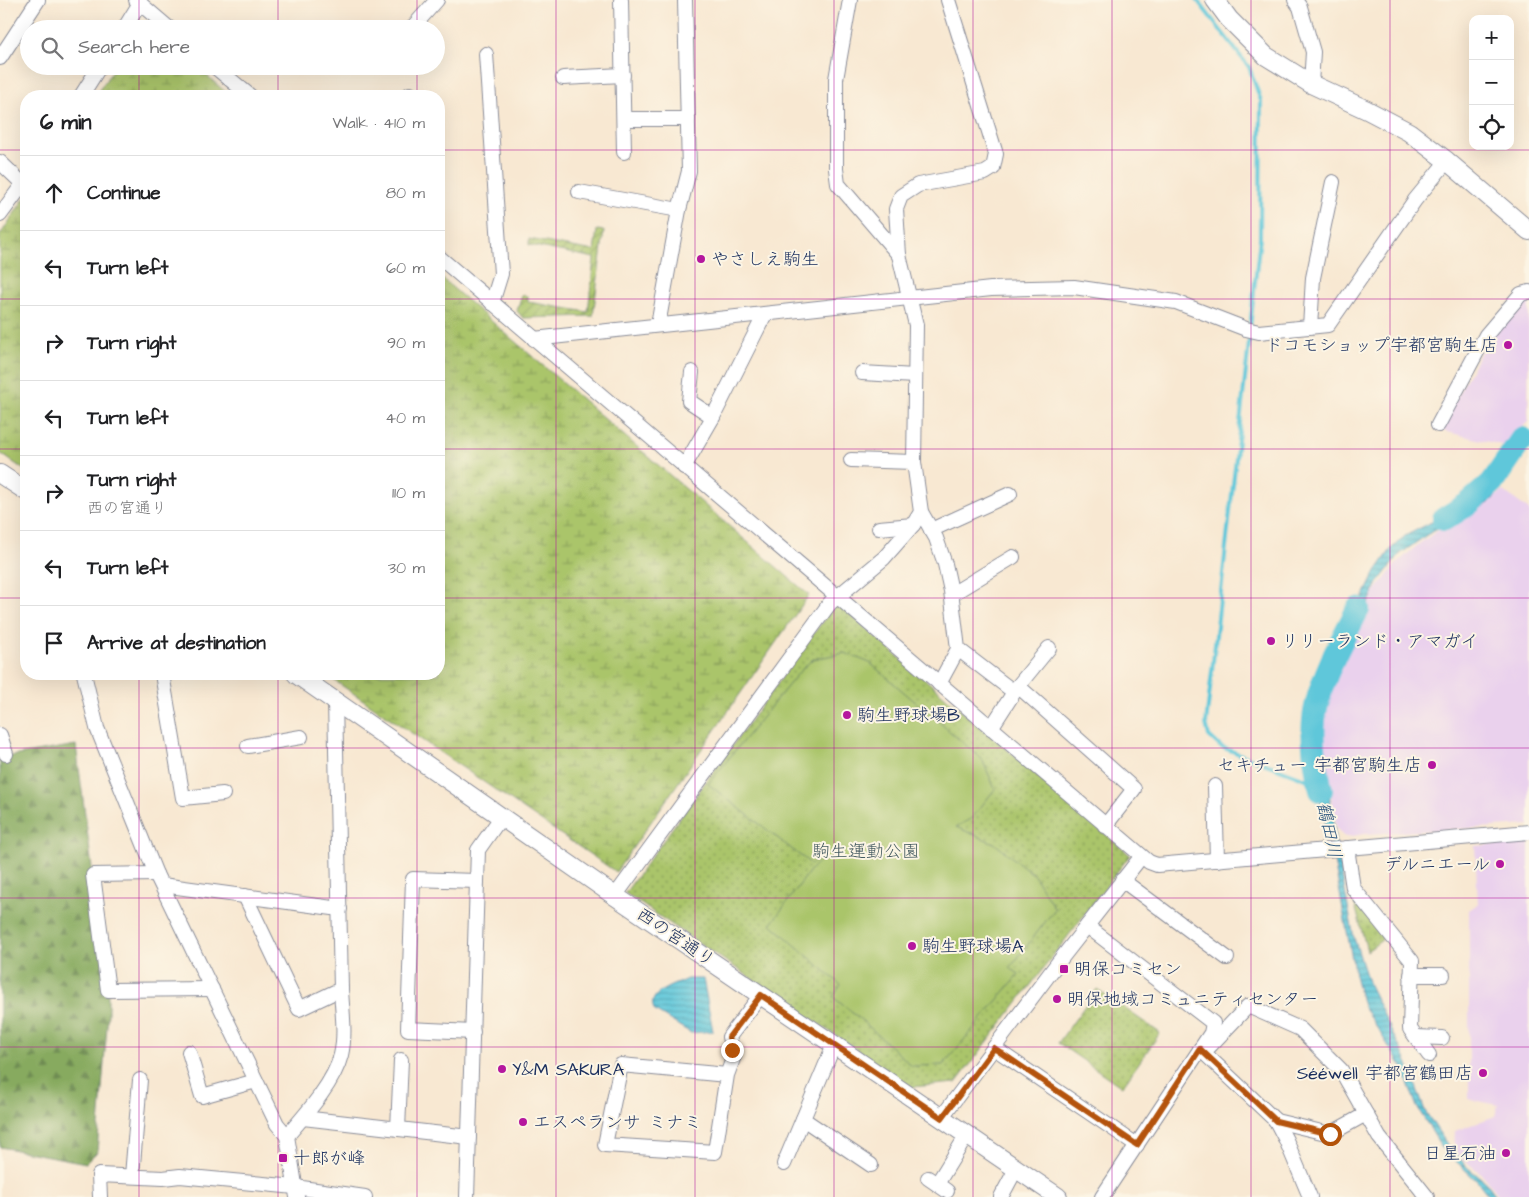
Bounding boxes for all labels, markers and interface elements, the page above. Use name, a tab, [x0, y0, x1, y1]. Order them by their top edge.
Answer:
map controls	[1469, 15, 1514, 150]
button: +	[1469, 15, 1514, 60]
search box	[20, 20, 445, 75]
icon: search	[38, 34, 66, 62]
text: Search here	[78, 34, 190, 61]
button: −	[1469, 60, 1514, 105]
button: locate	[1469, 105, 1514, 150]
text: 6 min	[40, 108, 92, 137]
text: Walk · 410 m	[333, 112, 425, 134]
icon: ahead	[40, 179, 68, 207]
text: Continue	[87, 180, 161, 207]
text: 80 m	[386, 182, 425, 204]
place label: やさしえ駒生	[711, 247, 819, 272]
marker: やさしえ駒生	[695, 253, 707, 265]
icon: left	[40, 254, 68, 282]
text: Turn left	[87, 255, 168, 282]
text: 60 m	[386, 257, 425, 279]
icon: right	[40, 329, 68, 357]
text: Turn right	[87, 330, 176, 357]
text: 90 m	[387, 332, 425, 354]
place label: ドコモショップ宇都宮駒生店	[1265, 333, 1498, 358]
marker: ドコモショップ宇都宮駒生店	[1502, 339, 1514, 351]
icon: left	[40, 404, 68, 432]
text: Turn left	[87, 405, 168, 432]
text: 40 m	[385, 407, 425, 429]
text: Turn right	[87, 467, 176, 494]
icon: right	[40, 479, 68, 507]
text: 110 m	[392, 482, 425, 504]
text: 西の宮通り	[87, 497, 167, 519]
icon: left	[40, 554, 68, 582]
text: Turn left	[87, 555, 168, 582]
text: 30 m	[388, 557, 425, 579]
icon: arrive	[40, 629, 68, 657]
place label: リリーランド・アマガイ	[1281, 629, 1478, 654]
text: Arrive at destination	[87, 630, 266, 657]
marker: リリーランド・アマガイ	[1265, 635, 1277, 647]
place label: 駒生野球場B	[857, 703, 960, 728]
marker: 駒生野球場B	[841, 709, 853, 721]
place label: セキチュー 宇都宮駒生店	[1217, 753, 1422, 778]
marker: セキチュー 宇都宮駒生店	[1426, 759, 1438, 771]
water label: 鶴田川	[1309, 800, 1348, 861]
park label: 駒生運動公園	[812, 839, 920, 864]
place label: デルニエール	[1384, 852, 1490, 877]
marker: デルニエール	[1494, 858, 1506, 870]
street label: 西の宮通り	[631, 902, 720, 973]
place label: 駒生野球場A	[922, 934, 1024, 959]
marker: 駒生野球場A	[906, 940, 918, 952]
place label: 明保コミセン	[1074, 957, 1182, 982]
marker: 明保コミセン	[1058, 963, 1070, 975]
place label: 明保地域コミュニティセンター	[1067, 987, 1318, 1012]
marker: 明保地域コミュニティセンター	[1051, 993, 1063, 1005]
route end	[721, 1039, 744, 1062]
place label: Y&M SAKURA	[512, 1057, 625, 1082]
place label: Sééwell 宇都宮鶴田店	[1297, 1061, 1473, 1086]
marker: Y&M SAKURA	[496, 1063, 508, 1075]
marker: Sééwell 宇都宮鶴田店	[1477, 1067, 1489, 1079]
place label: エスペランサ ミナミ	[533, 1110, 702, 1135]
marker: エスペランサ ミナミ	[517, 1116, 529, 1128]
route start	[1319, 1123, 1342, 1146]
place label: 日星石油	[1424, 1141, 1496, 1166]
place label: 十郎が峰	[293, 1146, 365, 1171]
marker: 日星石油	[1500, 1147, 1512, 1159]
marker: 十郎が峰	[277, 1152, 289, 1164]

